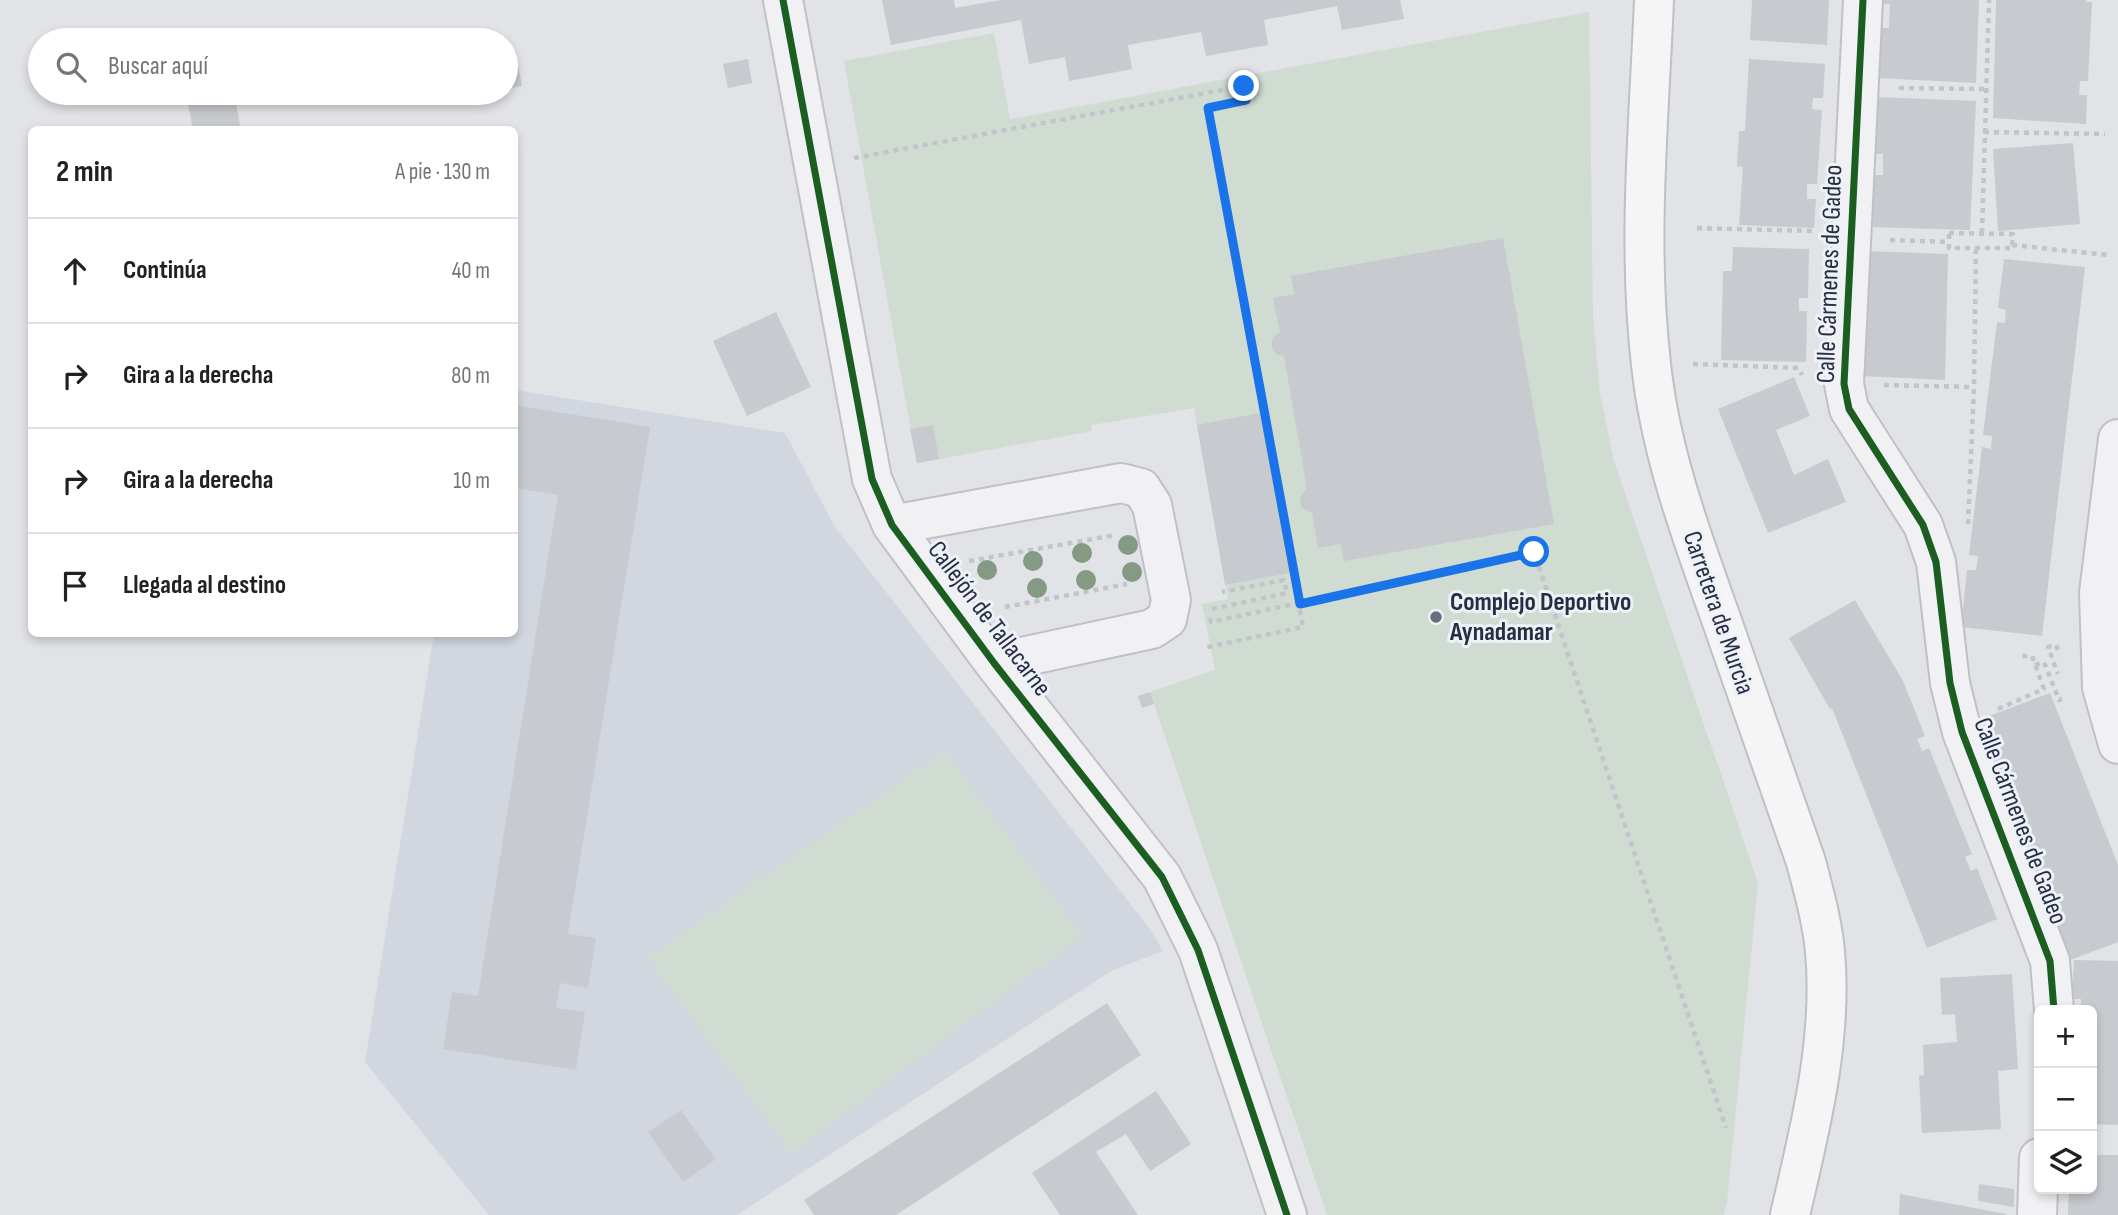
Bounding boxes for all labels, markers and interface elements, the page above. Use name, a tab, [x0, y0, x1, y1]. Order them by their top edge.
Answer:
search box	[28, 28, 518, 105]
icon: search	[52, 48, 90, 86]
text: Buscar aquí	[108, 51, 208, 82]
route end	[1228, 70, 1259, 101]
text: 2 min	[56, 154, 113, 190]
text: A pie · 130 m	[395, 158, 490, 186]
street label: Calle Cármenes de Gadeo	[1811, 164, 1849, 384]
icon: ahead	[56, 252, 94, 290]
text: Continúa	[123, 255, 207, 286]
text: 40 m	[452, 257, 490, 285]
icon: right	[56, 357, 94, 395]
text: Gira a la derecha	[123, 360, 273, 391]
text: 80 m	[451, 362, 490, 390]
icon: right	[56, 462, 94, 500]
text: Gira a la derecha	[123, 465, 273, 496]
text: 10 m	[453, 467, 490, 495]
street label: Carretera de Murcia	[1676, 527, 1760, 699]
street label: Callejón de Tallacarne	[921, 535, 1057, 703]
route start	[1518, 536, 1549, 567]
icon: arrive	[56, 567, 94, 605]
text: Llegada al destino	[123, 570, 286, 601]
place label: Complejo Deportivo Aynadamar	[1449, 587, 1631, 648]
marker: Complejo Deportivo Aynadamar	[1428, 609, 1444, 625]
street label: Calle Cármenes de Gadeo	[1966, 713, 2074, 929]
map controls	[2034, 1005, 2097, 1194]
button: +	[2034, 1005, 2097, 1068]
button: −	[2034, 1068, 2097, 1131]
button: layers	[2034, 1131, 2097, 1194]

